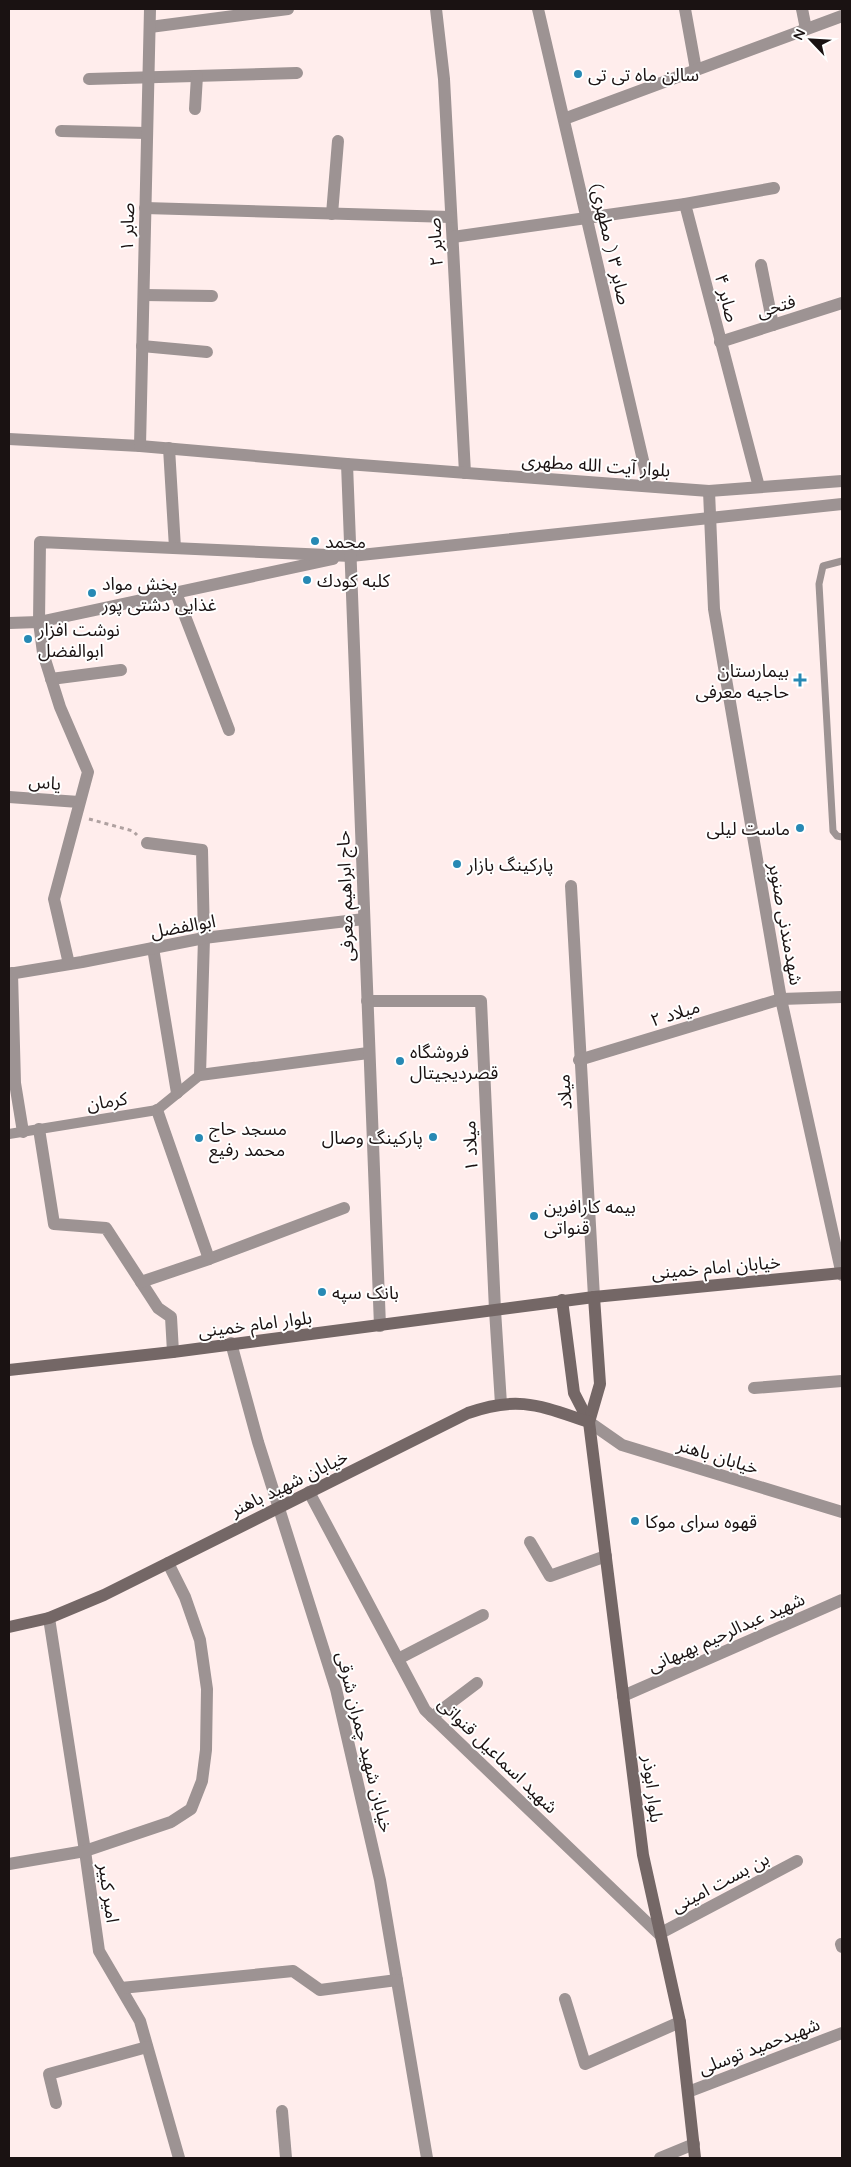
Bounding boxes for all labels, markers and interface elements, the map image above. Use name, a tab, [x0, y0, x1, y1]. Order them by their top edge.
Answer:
north arrow	[786, 15, 836, 65]
text: N	[789, 26, 810, 43]
place label: سالن ماه تی تی	[588, 63, 699, 86]
marker: سالن ماه تی تی	[572, 68, 584, 80]
street label: صابر ۳ ( مطهری)	[586, 181, 636, 307]
street label: صابر ۱	[115, 202, 139, 252]
street label: صابر ۲	[422, 217, 448, 267]
street label: صابر ۴	[710, 272, 744, 324]
street label: فتحی	[754, 289, 798, 323]
street label: بلوار آیت الله مطهری	[521, 448, 671, 482]
place label: محمد	[325, 530, 366, 553]
marker: محمد	[309, 535, 321, 547]
place label: كلبه كودك	[317, 569, 391, 592]
place label: پخش مواد غذایی دشتی پور	[101, 572, 217, 616]
marker: كلبه كودك	[301, 574, 313, 586]
marker: پخش مواد غذایی دشتی پور	[86, 587, 98, 599]
place label: نوشت افزار ابوالفضل	[37, 618, 120, 662]
marker: نوشت افزار ابوالفضل	[22, 633, 34, 645]
place label: بیمارستان حاجیه معرفی	[695, 659, 789, 703]
marker: بیمارستان حاجیه معرفی	[793, 673, 807, 687]
street label: یاس	[28, 769, 62, 795]
place label: ماست لیلی	[707, 817, 790, 840]
marker: ماست لیلی	[794, 822, 806, 834]
street label: حاج ابراهیم معرفی	[331, 830, 361, 962]
place label: پارکینگ بازار	[466, 853, 553, 876]
marker: پارکینگ بازار	[451, 858, 463, 870]
street label: شهدمندنی صنوبر	[764, 860, 808, 987]
street label: ابوالفضل	[149, 909, 217, 943]
street label: میلاد ۲	[647, 995, 703, 1031]
place label: فروشگاه قصردیجیتال	[410, 1040, 498, 1084]
marker: فروشگاه قصردیجیتال	[394, 1055, 406, 1067]
street label: میلاد	[551, 1073, 577, 1111]
street label: کرمان	[85, 1086, 130, 1116]
place label: مسجد حاج محمد رفیع	[209, 1117, 287, 1164]
street label: میلاد ۱	[457, 1120, 483, 1172]
place label: پارکینگ وصال	[322, 1126, 423, 1149]
marker: پارکینگ وصال	[427, 1131, 439, 1143]
marker: مسجد حاج محمد رفیع	[193, 1132, 205, 1144]
place label: بیمه کارافرین قنواتی	[544, 1195, 636, 1239]
marker: بیمه کارافرین قنواتی	[528, 1210, 540, 1222]
street label: خیابان امام خمینی	[650, 1250, 782, 1287]
place label: بانک سپه	[332, 1281, 399, 1304]
marker: بانک سپه	[316, 1286, 328, 1298]
street label: بلوار امام خمینی	[197, 1306, 313, 1345]
street label: خیابان باهنر	[674, 1432, 761, 1479]
street label: خیابان شهید باهنر	[226, 1445, 352, 1522]
place label: قهوه سرای موکا	[645, 1510, 757, 1533]
marker: قهوه سرای موکا	[629, 1515, 641, 1527]
street label: شهید عبدالرحیم بهبهانی	[644, 1587, 809, 1679]
street label: خیابان شهید چمران شرقی	[331, 1649, 399, 1835]
street label: شهید اسماعیل قنواتی	[433, 1692, 563, 1818]
street label: بلوار ابوذر	[637, 1753, 669, 1824]
street label: بن بست امینی	[667, 1847, 773, 1917]
street label: امیر کبیر	[93, 1861, 125, 1924]
street label: شهیدحمید توسلی	[695, 2012, 823, 2080]

